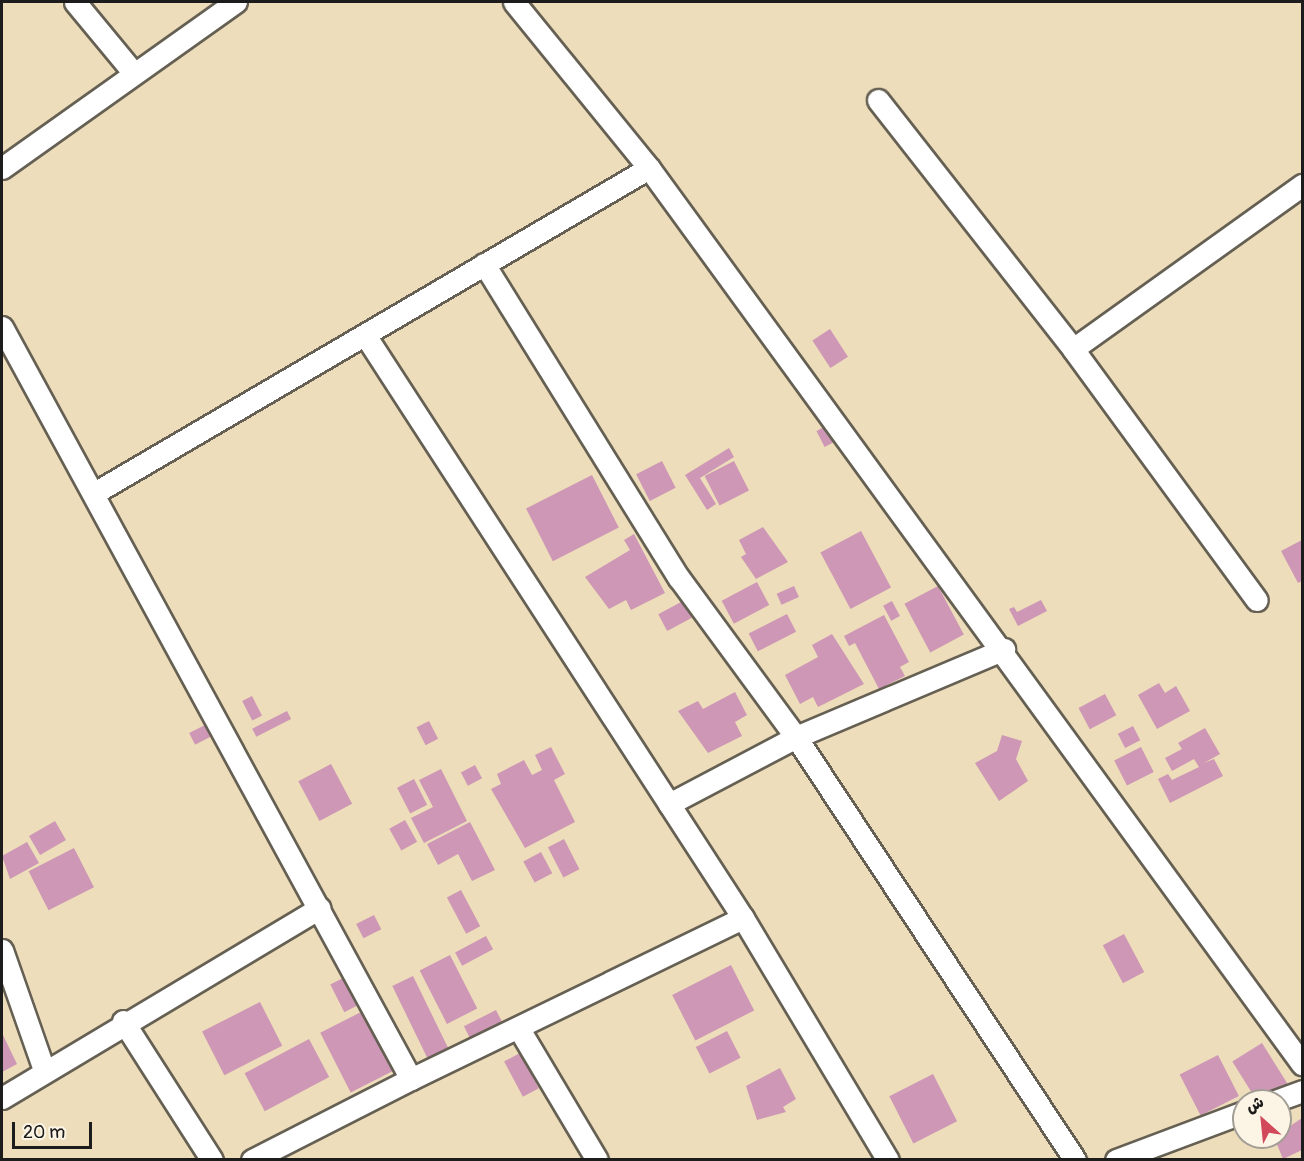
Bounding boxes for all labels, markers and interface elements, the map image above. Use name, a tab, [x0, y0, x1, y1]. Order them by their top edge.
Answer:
north arrow	[1232, 1089, 1292, 1149]
text: ش	[1242, 1092, 1267, 1118]
scale bar	[15, 1110, 94, 1148]
text: 20 m	[23, 1121, 65, 1144]

